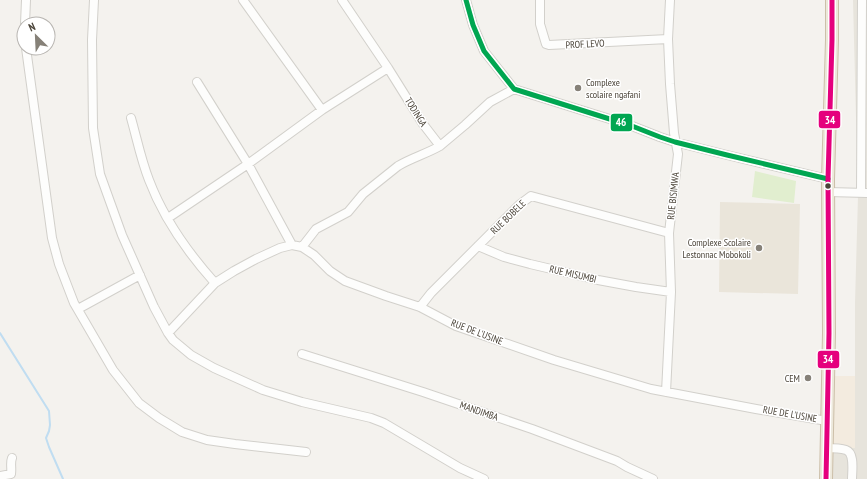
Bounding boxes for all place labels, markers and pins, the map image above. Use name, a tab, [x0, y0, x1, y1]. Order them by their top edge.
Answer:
place label: Complexe scolaire ngafani	[586, 76, 640, 101]
marker: Complexe scolaire ngafani	[573, 83, 583, 93]
unlabelled marker	[823, 181, 833, 191]
place label: Complexe Scolaire Lestonnac Mobokoli	[683, 236, 751, 261]
marker: Complexe Scolaire Lestonnac Mobokoli	[754, 243, 764, 253]
place label: CEM	[785, 372, 800, 385]
marker: CEM	[803, 373, 813, 383]

